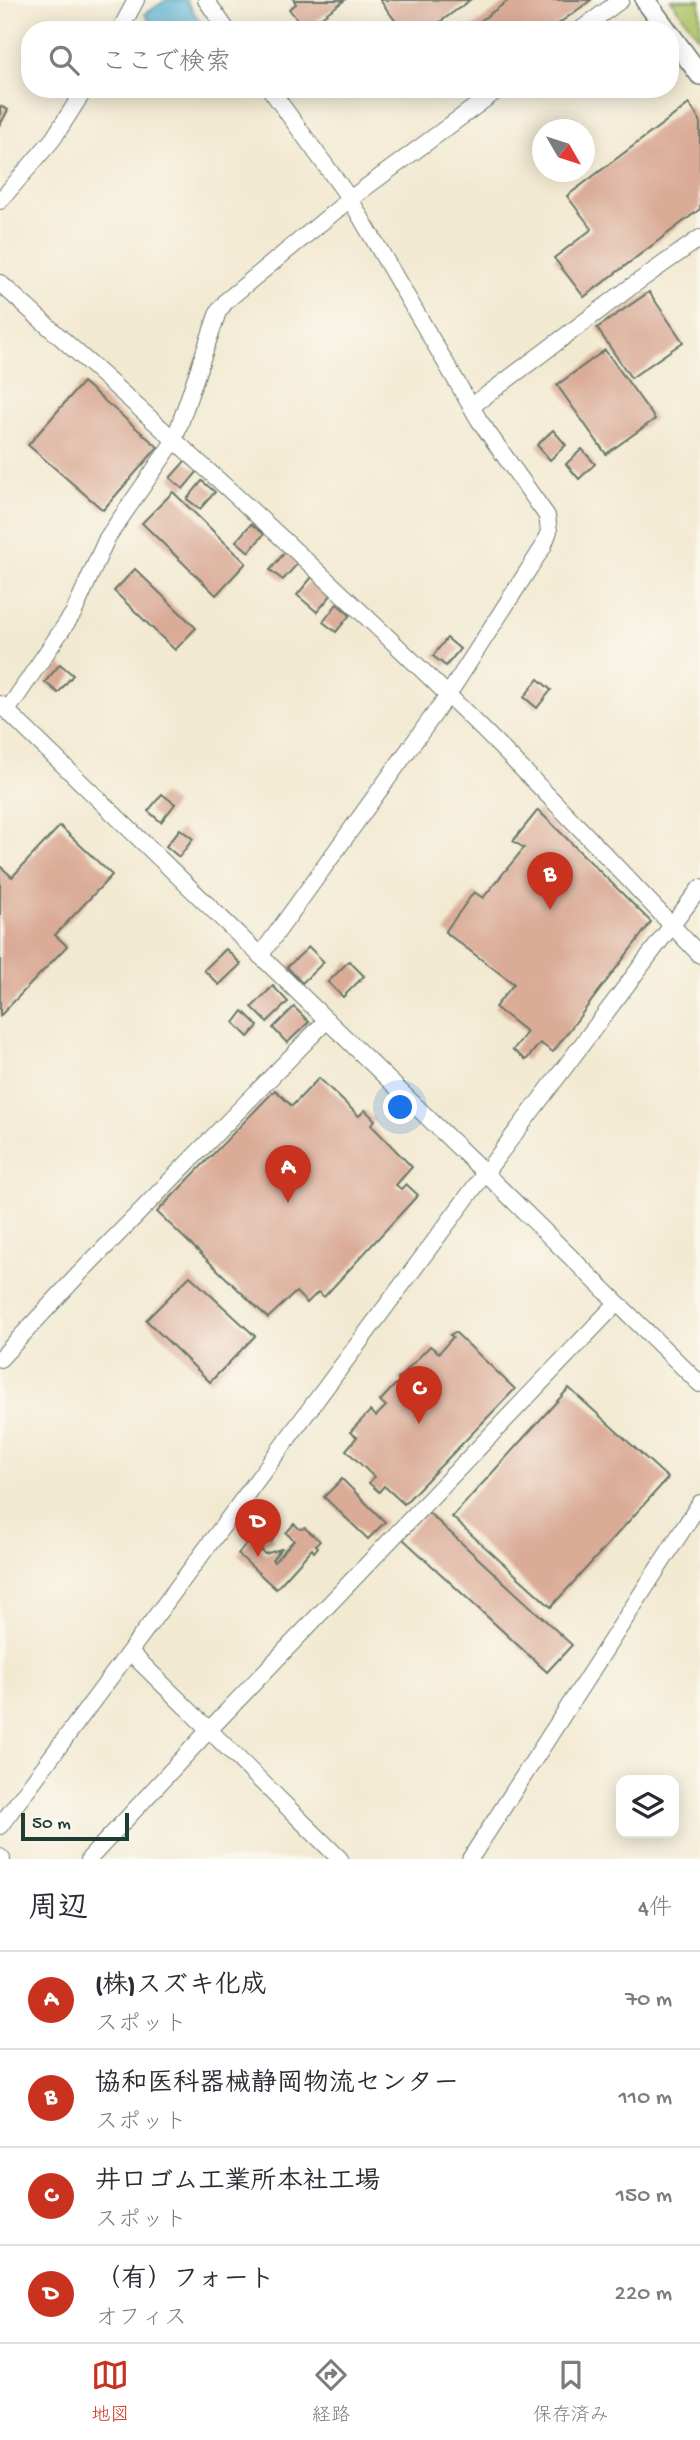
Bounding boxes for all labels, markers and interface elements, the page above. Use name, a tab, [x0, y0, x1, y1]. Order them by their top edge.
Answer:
search box	[21, 21, 679, 98]
icon: search	[45, 41, 83, 79]
text: ここで検索	[101, 49, 231, 80]
north arrow	[532, 119, 595, 182]
pin: B	[527, 852, 573, 910]
your location	[383, 1090, 417, 1124]
pin: A	[265, 1145, 311, 1203]
pin: C	[396, 1366, 442, 1424]
pin: D	[235, 1499, 281, 1557]
map controls	[616, 1775, 679, 1838]
button: layers	[616, 1775, 679, 1838]
scale bar	[21, 1810, 130, 1842]
text: 50 m	[32, 1813, 71, 1836]
text: 周辺	[28, 1893, 88, 1928]
text: 4件	[638, 1896, 672, 1923]
text: (株)スズキ化成	[95, 1972, 267, 2003]
text: A	[44, 1987, 58, 2014]
text: 70 m	[625, 1987, 672, 2014]
text: スポット	[95, 2012, 187, 2039]
text: 協和医科器械静岡物流センター	[95, 2070, 459, 2101]
text: B	[45, 2085, 57, 2112]
text: 110 m	[619, 2085, 672, 2112]
text: スポット	[95, 2110, 187, 2137]
text: 井口ゴム工業所本社工場	[95, 2168, 380, 2199]
text: C	[45, 2183, 57, 2210]
text: 150 m	[616, 2183, 672, 2210]
text: スポット	[95, 2208, 187, 2235]
text: （有）フォート	[95, 2266, 275, 2297]
text: D	[44, 2281, 59, 2308]
text: 220 m	[615, 2281, 672, 2308]
text: オフィス	[95, 2306, 187, 2333]
tab: 地図	[91, 2356, 129, 2428]
tab: 経路	[312, 2356, 350, 2428]
tab: 保存済み	[533, 2356, 609, 2428]

